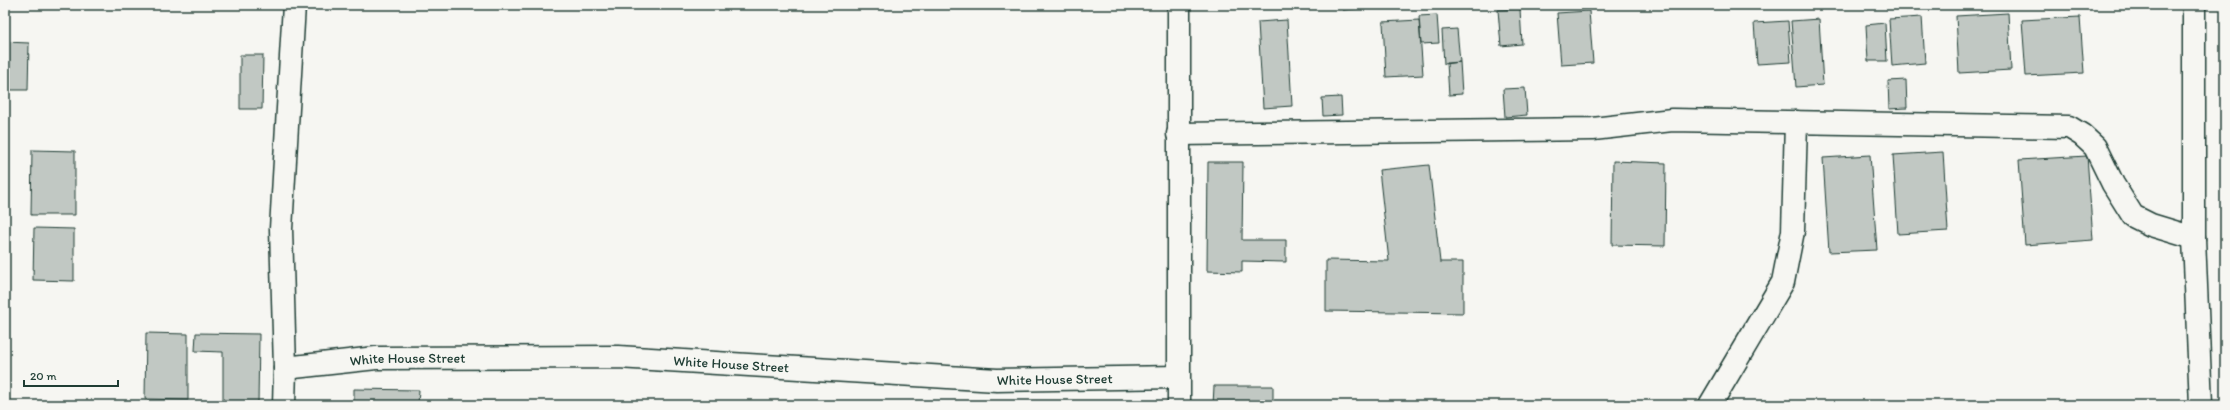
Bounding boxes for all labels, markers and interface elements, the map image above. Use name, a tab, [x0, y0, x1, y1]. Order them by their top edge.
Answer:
street label: White House Street	[349, 349, 465, 369]
street label: White House Street	[673, 352, 790, 376]
scale bar	[24, 362, 118, 388]
text: 20 m	[30, 369, 57, 383]
street label: White House Street	[997, 370, 1113, 389]

